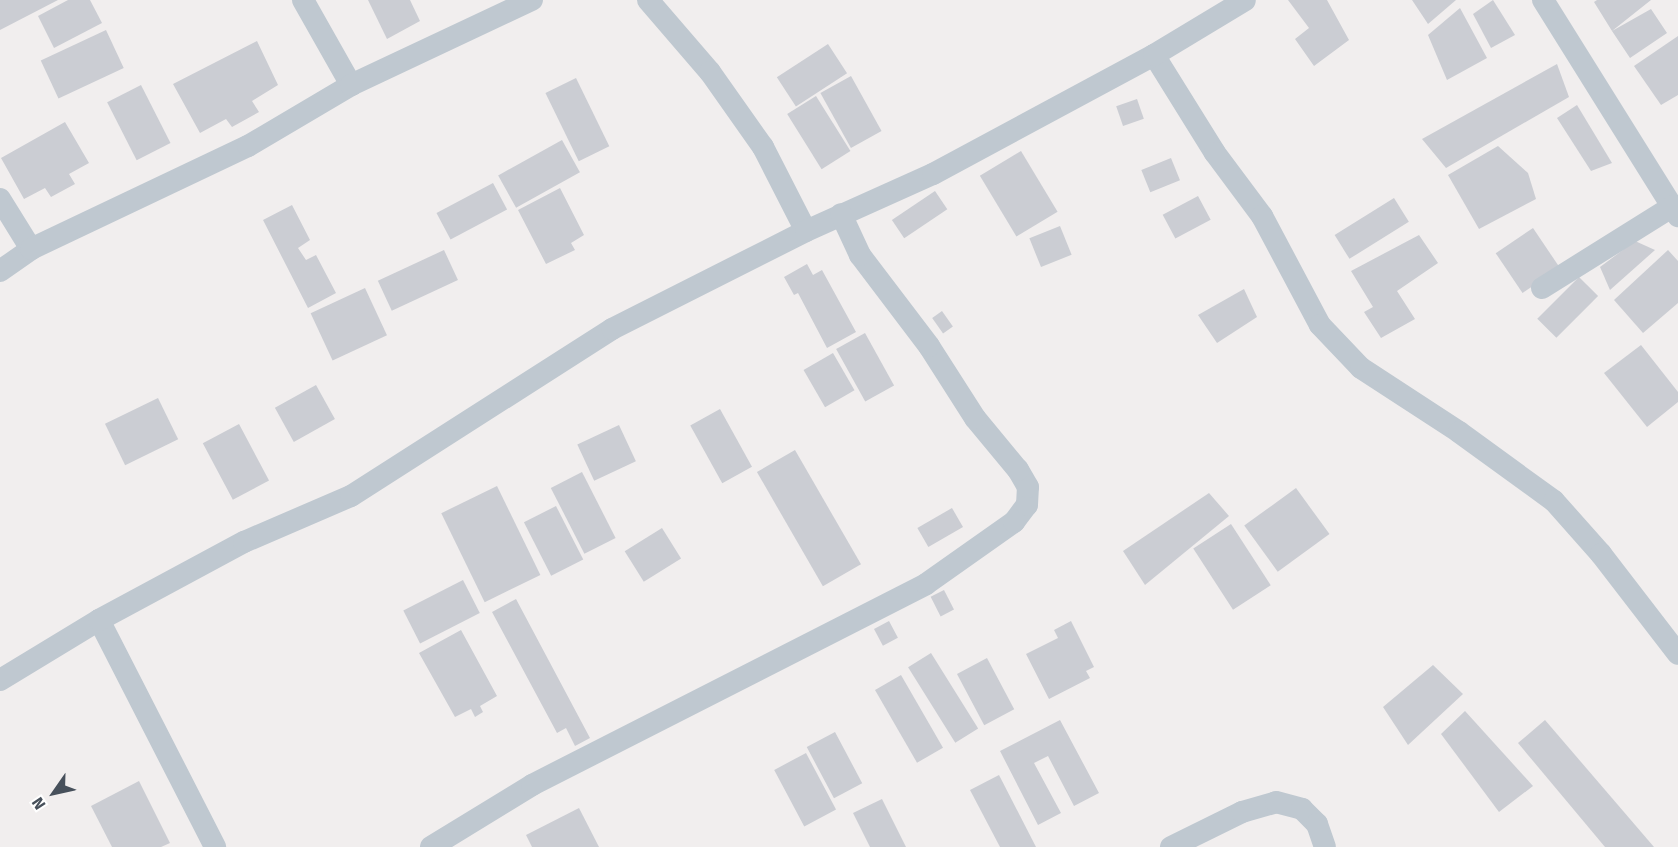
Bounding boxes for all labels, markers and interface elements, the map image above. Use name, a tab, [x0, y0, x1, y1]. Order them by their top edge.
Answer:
north arrow	[24, 763, 84, 823]
text: N	[28, 794, 50, 813]

